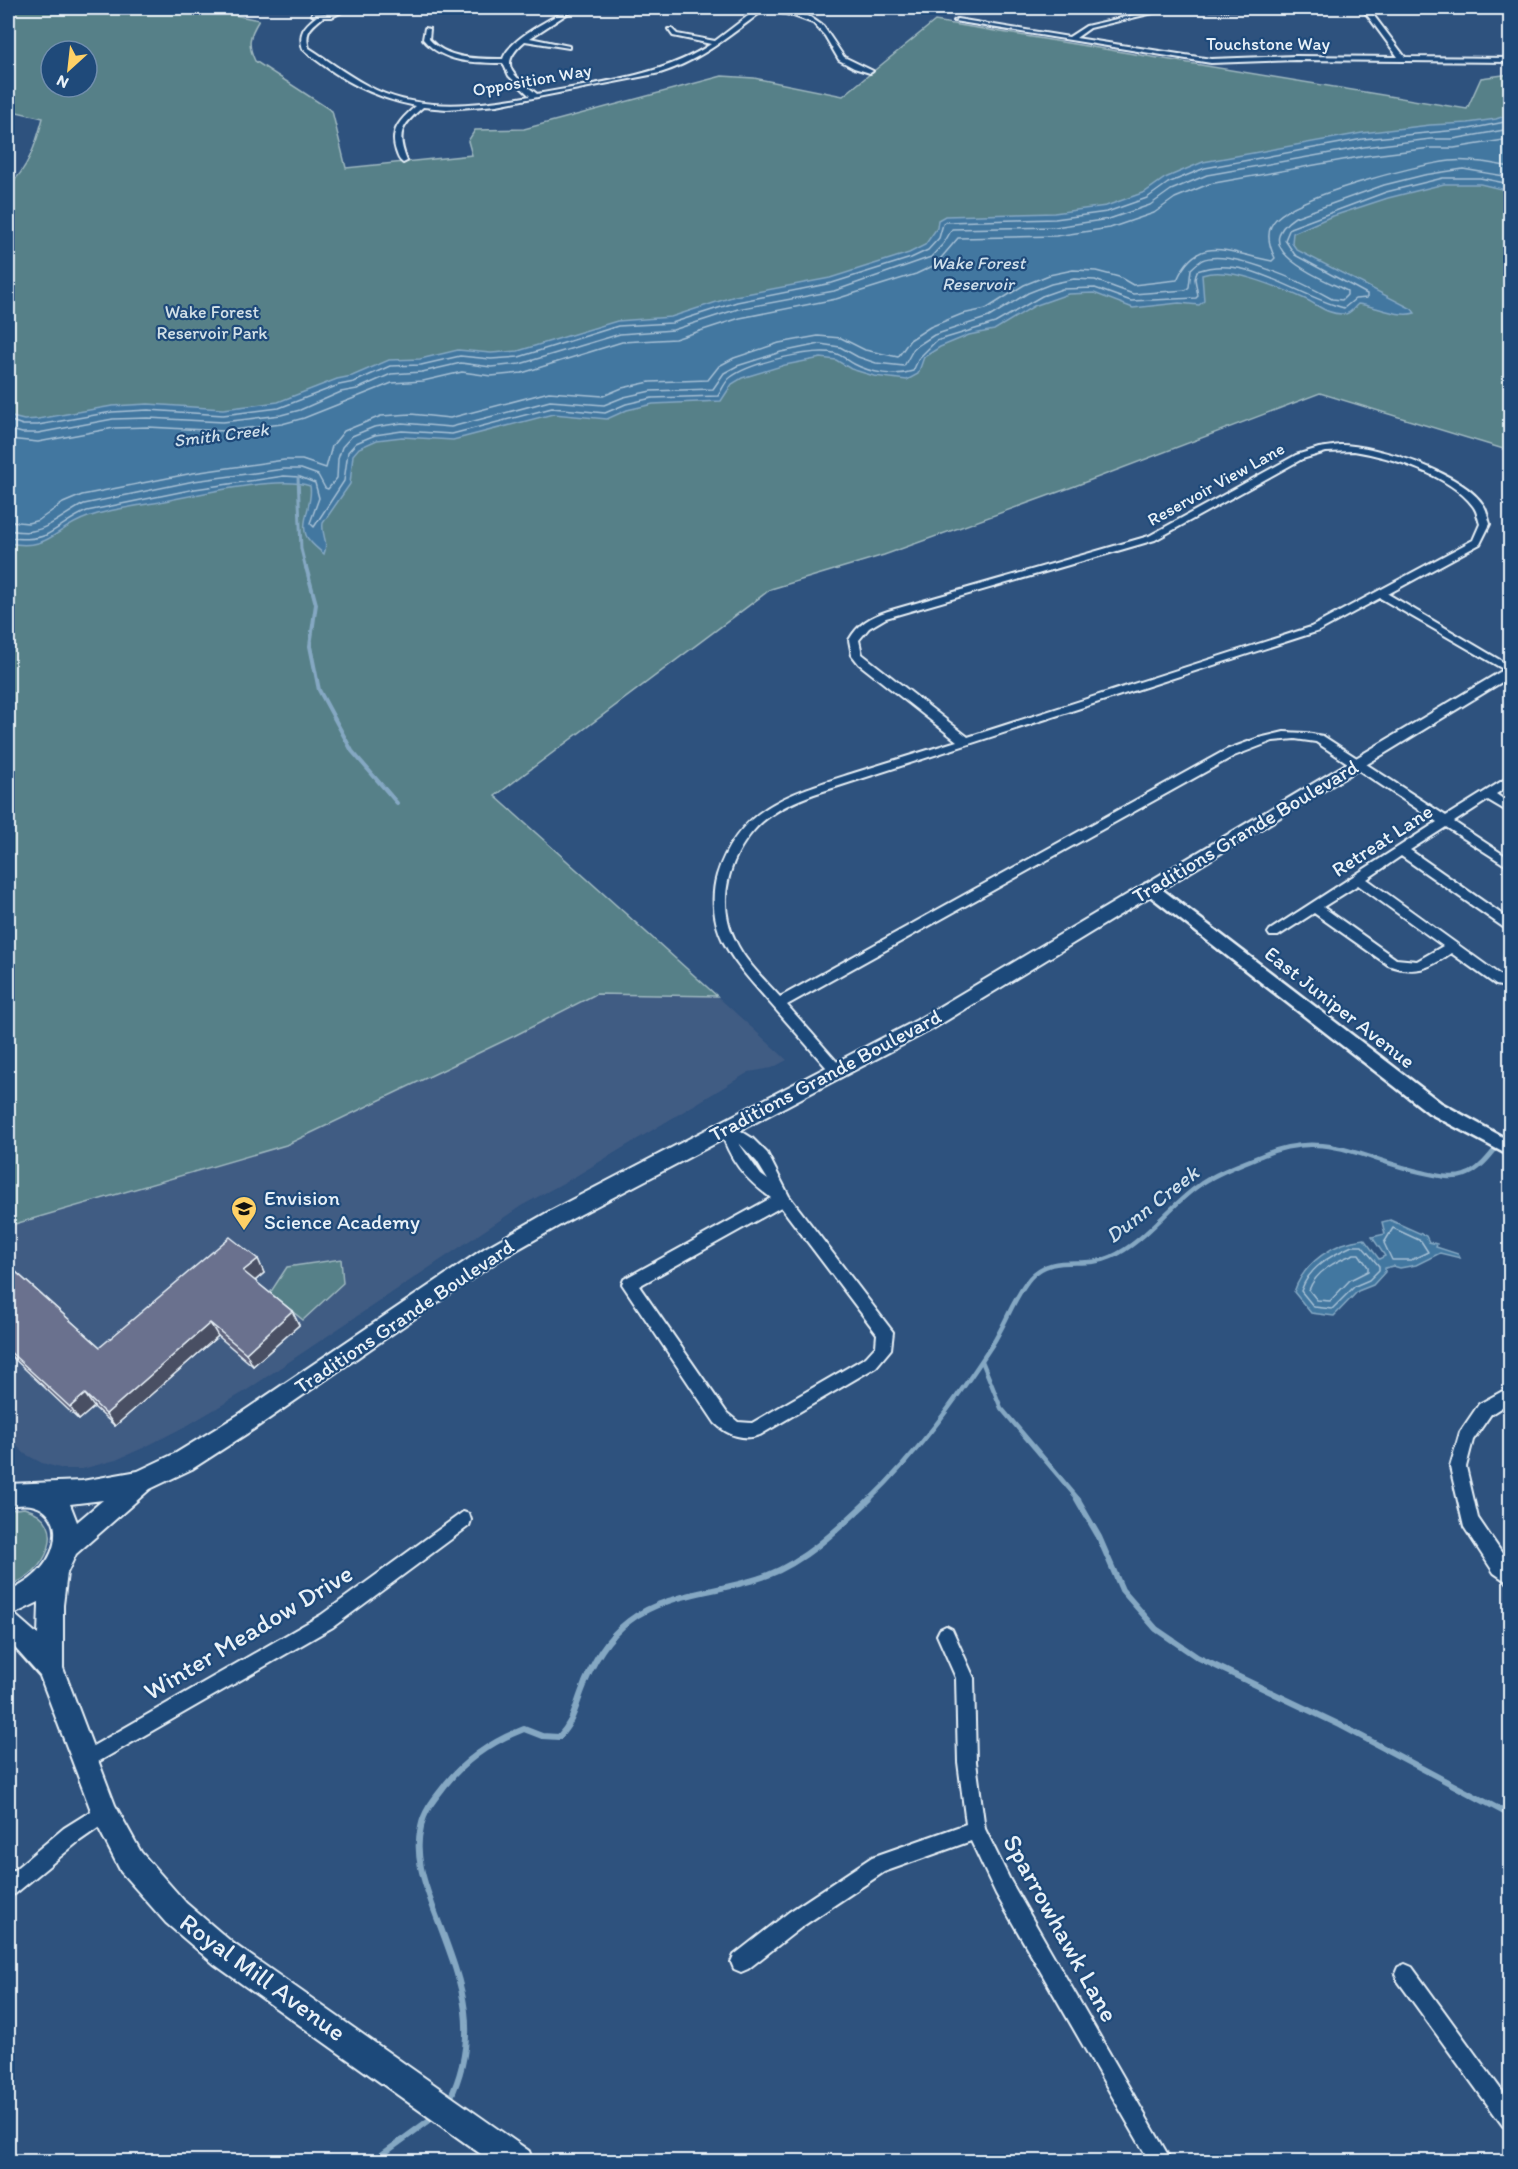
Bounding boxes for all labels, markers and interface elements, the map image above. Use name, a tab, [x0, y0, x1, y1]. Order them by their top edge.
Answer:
street label: Touchstone Way	[1206, 33, 1330, 55]
north arrow	[39, 39, 99, 99]
street label: Opposition Way	[471, 59, 594, 101]
text: N	[53, 71, 72, 93]
water label: Wake Forest Reservoir	[931, 252, 1028, 295]
park label: Wake Forest Reservoir Park	[156, 301, 268, 344]
water label: Smith Creek	[172, 418, 271, 452]
street label: Reservoir View Lane	[1144, 437, 1288, 531]
street label: Traditions Grande Boulevard	[1128, 753, 1363, 908]
street label: Retreat Lane	[1327, 798, 1437, 882]
street label: East Juniper Avenue	[1260, 941, 1420, 1073]
street label: Traditions Grande Boulevard	[705, 1003, 946, 1147]
water label: Dunn Creek	[1100, 1158, 1205, 1249]
place label: Envision Science Academy	[264, 1185, 420, 1234]
school or university icon: Envision Science Academy	[229, 1194, 259, 1232]
street label: Traditions Grande Boulevard	[290, 1233, 519, 1399]
street label: Winter Meadow Drive	[138, 1557, 358, 1707]
street label: Sparrowhawk Lane	[996, 1829, 1126, 2027]
street label: Royal Mill Avenue	[174, 1906, 352, 2048]

